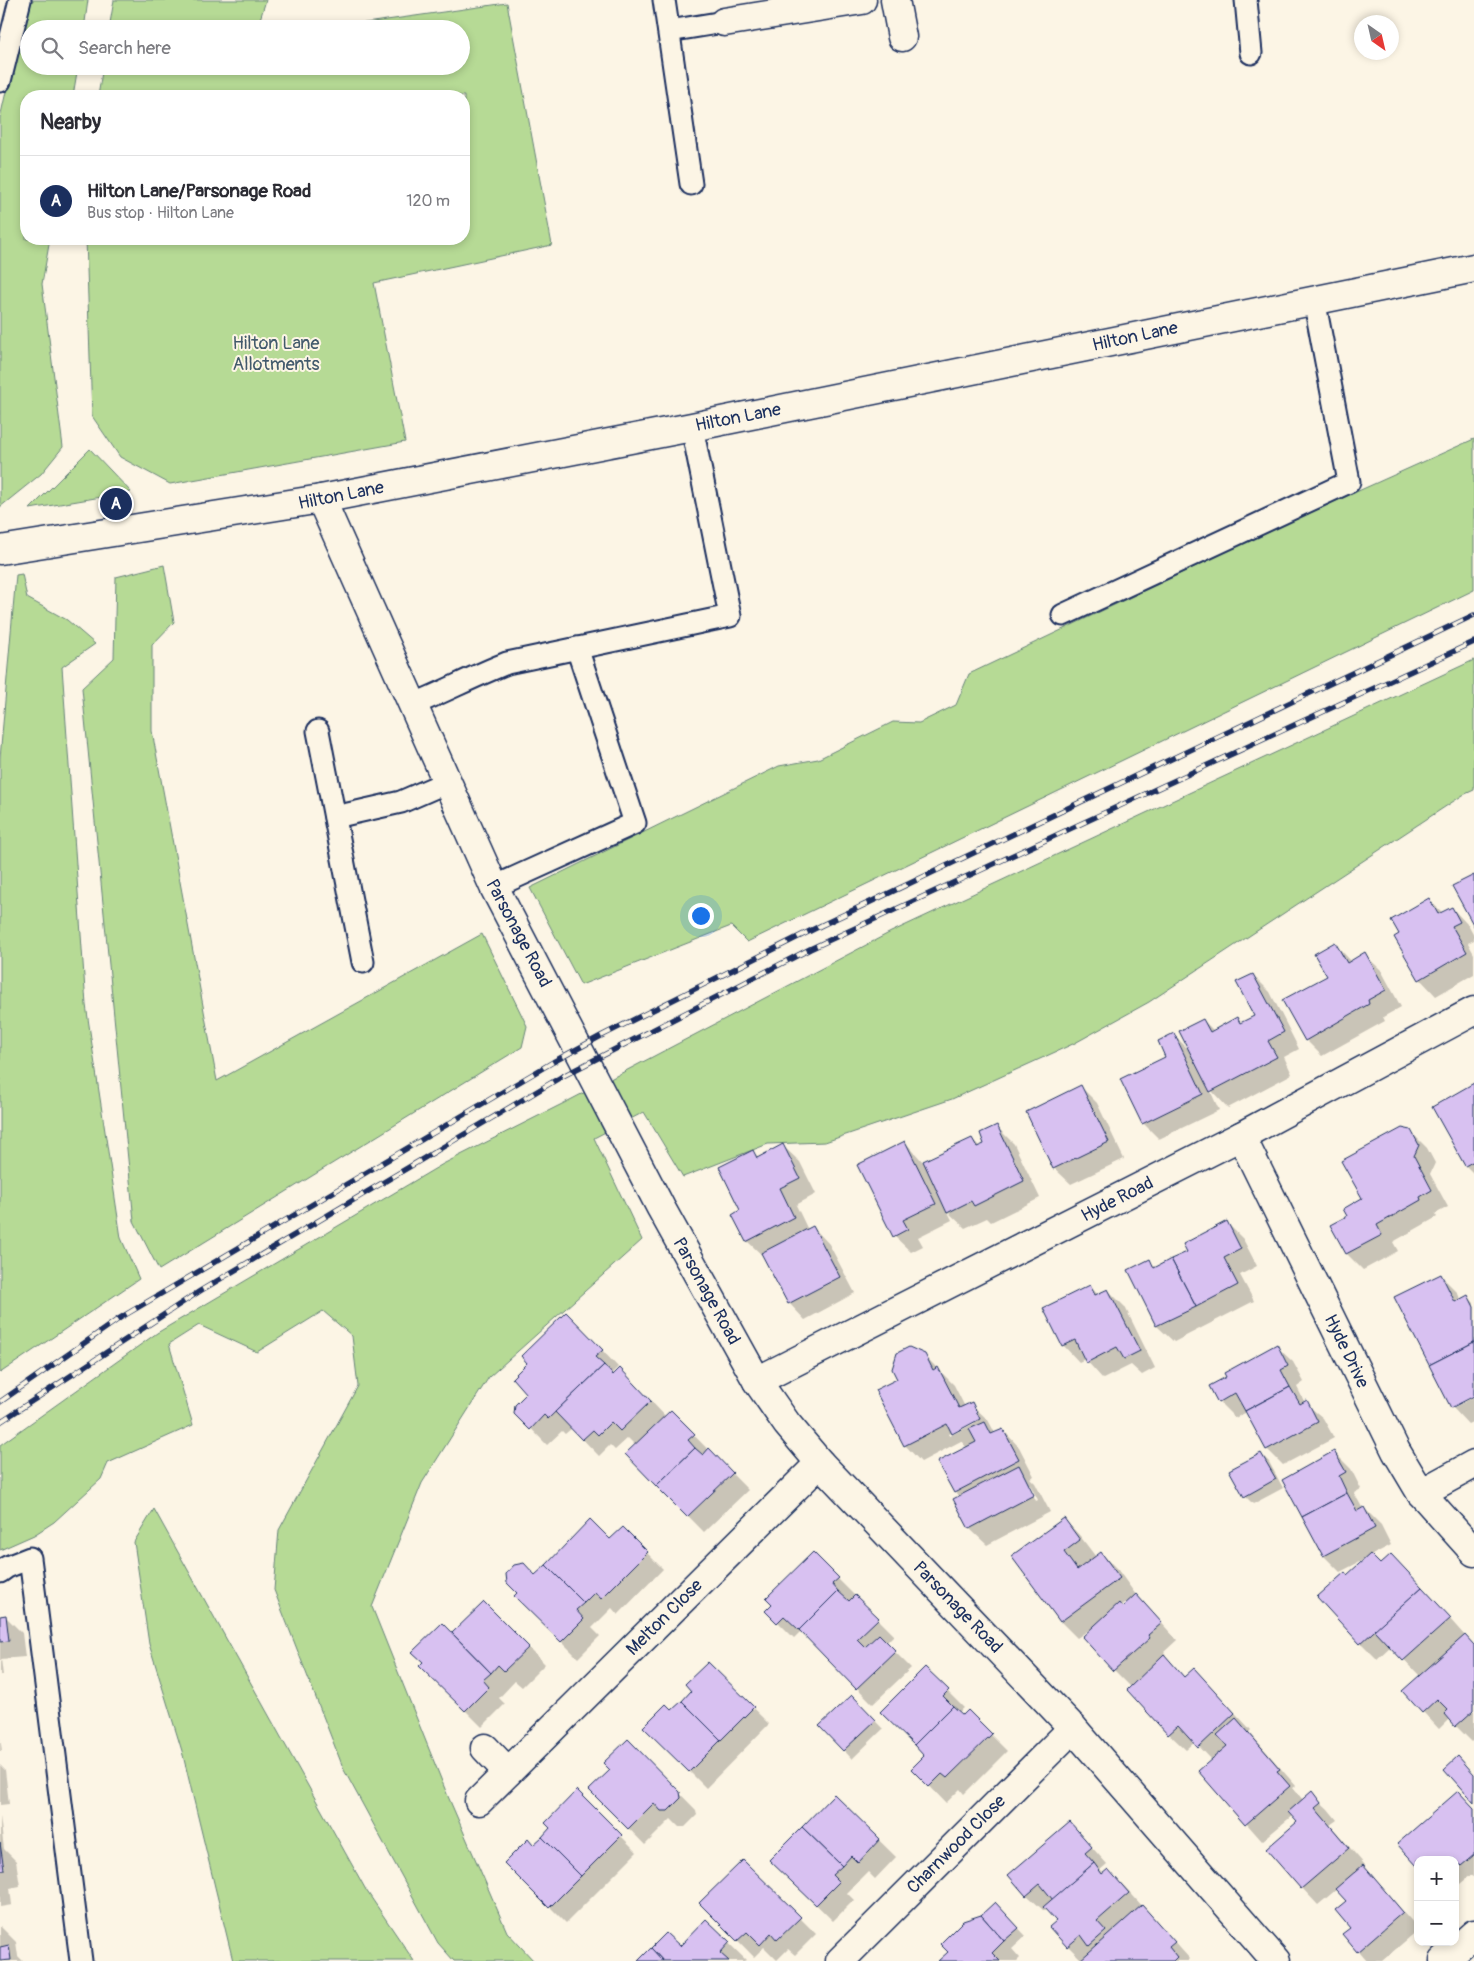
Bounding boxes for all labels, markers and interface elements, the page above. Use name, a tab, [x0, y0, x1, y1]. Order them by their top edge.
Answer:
north arrow	[1354, 15, 1399, 60]
search box	[20, 20, 470, 75]
icon: search	[38, 34, 66, 62]
text: Search here	[78, 36, 171, 60]
text: Nearby	[40, 109, 101, 136]
text: Hilton Lane/Parsonage Road	[87, 179, 311, 203]
text: A	[51, 191, 61, 211]
text: 120 m	[406, 191, 450, 211]
text: Bus stop · Hilton Lane	[87, 203, 234, 223]
street label: Hilton Lane	[1090, 316, 1180, 357]
park label: Hilton Lane Allotments	[233, 332, 320, 376]
street label: Hilton Lane	[693, 398, 783, 437]
street label: Hilton Lane	[296, 476, 386, 515]
pin: A	[100, 485, 132, 523]
street label: Parsonage Road	[480, 875, 557, 991]
your location	[688, 903, 714, 929]
street label: Hyde Road	[1077, 1171, 1157, 1227]
street label: Parsonage Road	[668, 1234, 746, 1349]
street label: Hyde Drive	[1319, 1311, 1374, 1392]
street label: Parsonage Road	[908, 1556, 1007, 1658]
street label: Melton Close	[621, 1574, 708, 1660]
street label: Charnwood Close	[902, 1790, 1011, 1899]
map controls	[1414, 1856, 1459, 1946]
button: +	[1414, 1856, 1459, 1901]
button: −	[1414, 1901, 1459, 1946]

